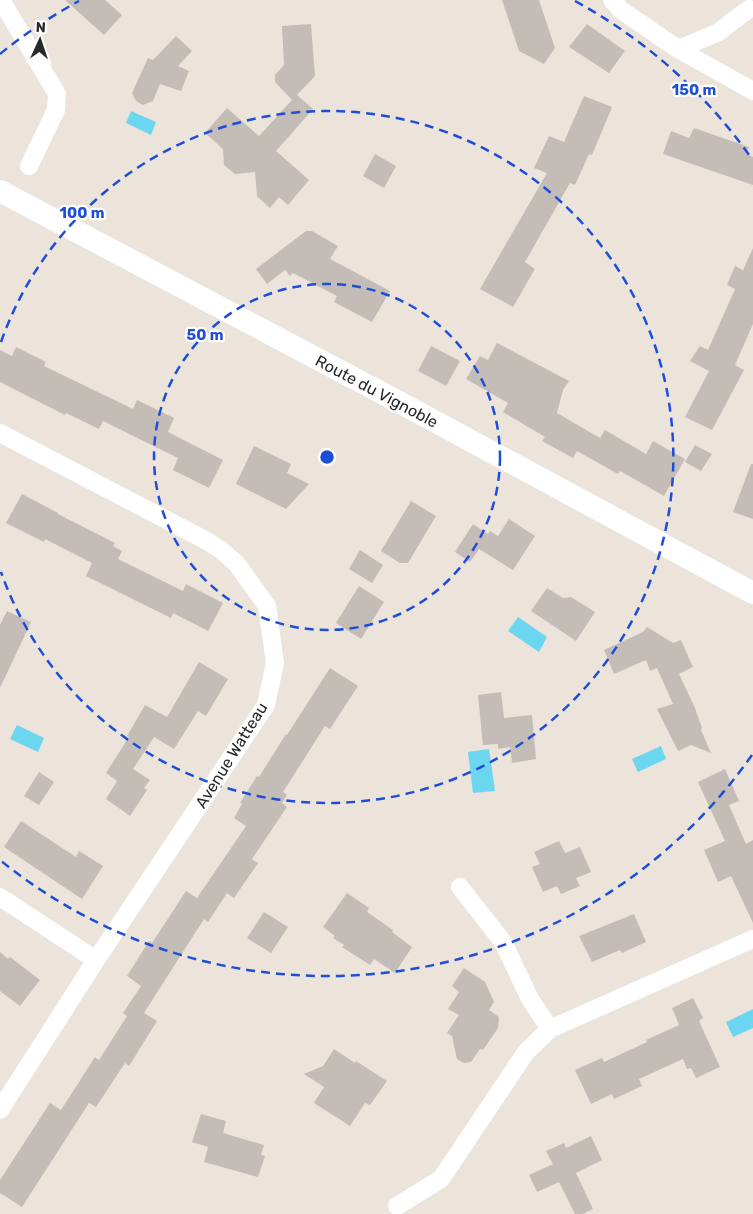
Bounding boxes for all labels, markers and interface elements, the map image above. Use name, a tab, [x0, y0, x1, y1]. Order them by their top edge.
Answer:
north arrow	[15, 15, 65, 65]
text: N	[35, 19, 46, 36]
text: 150 m	[672, 81, 716, 99]
text: 100 m	[60, 204, 104, 222]
text: 50 m	[187, 326, 223, 344]
street label: Route du Vignoble	[312, 351, 441, 432]
centre of rings	[318, 448, 336, 466]
street label: Avenue Watteau	[191, 699, 272, 812]

